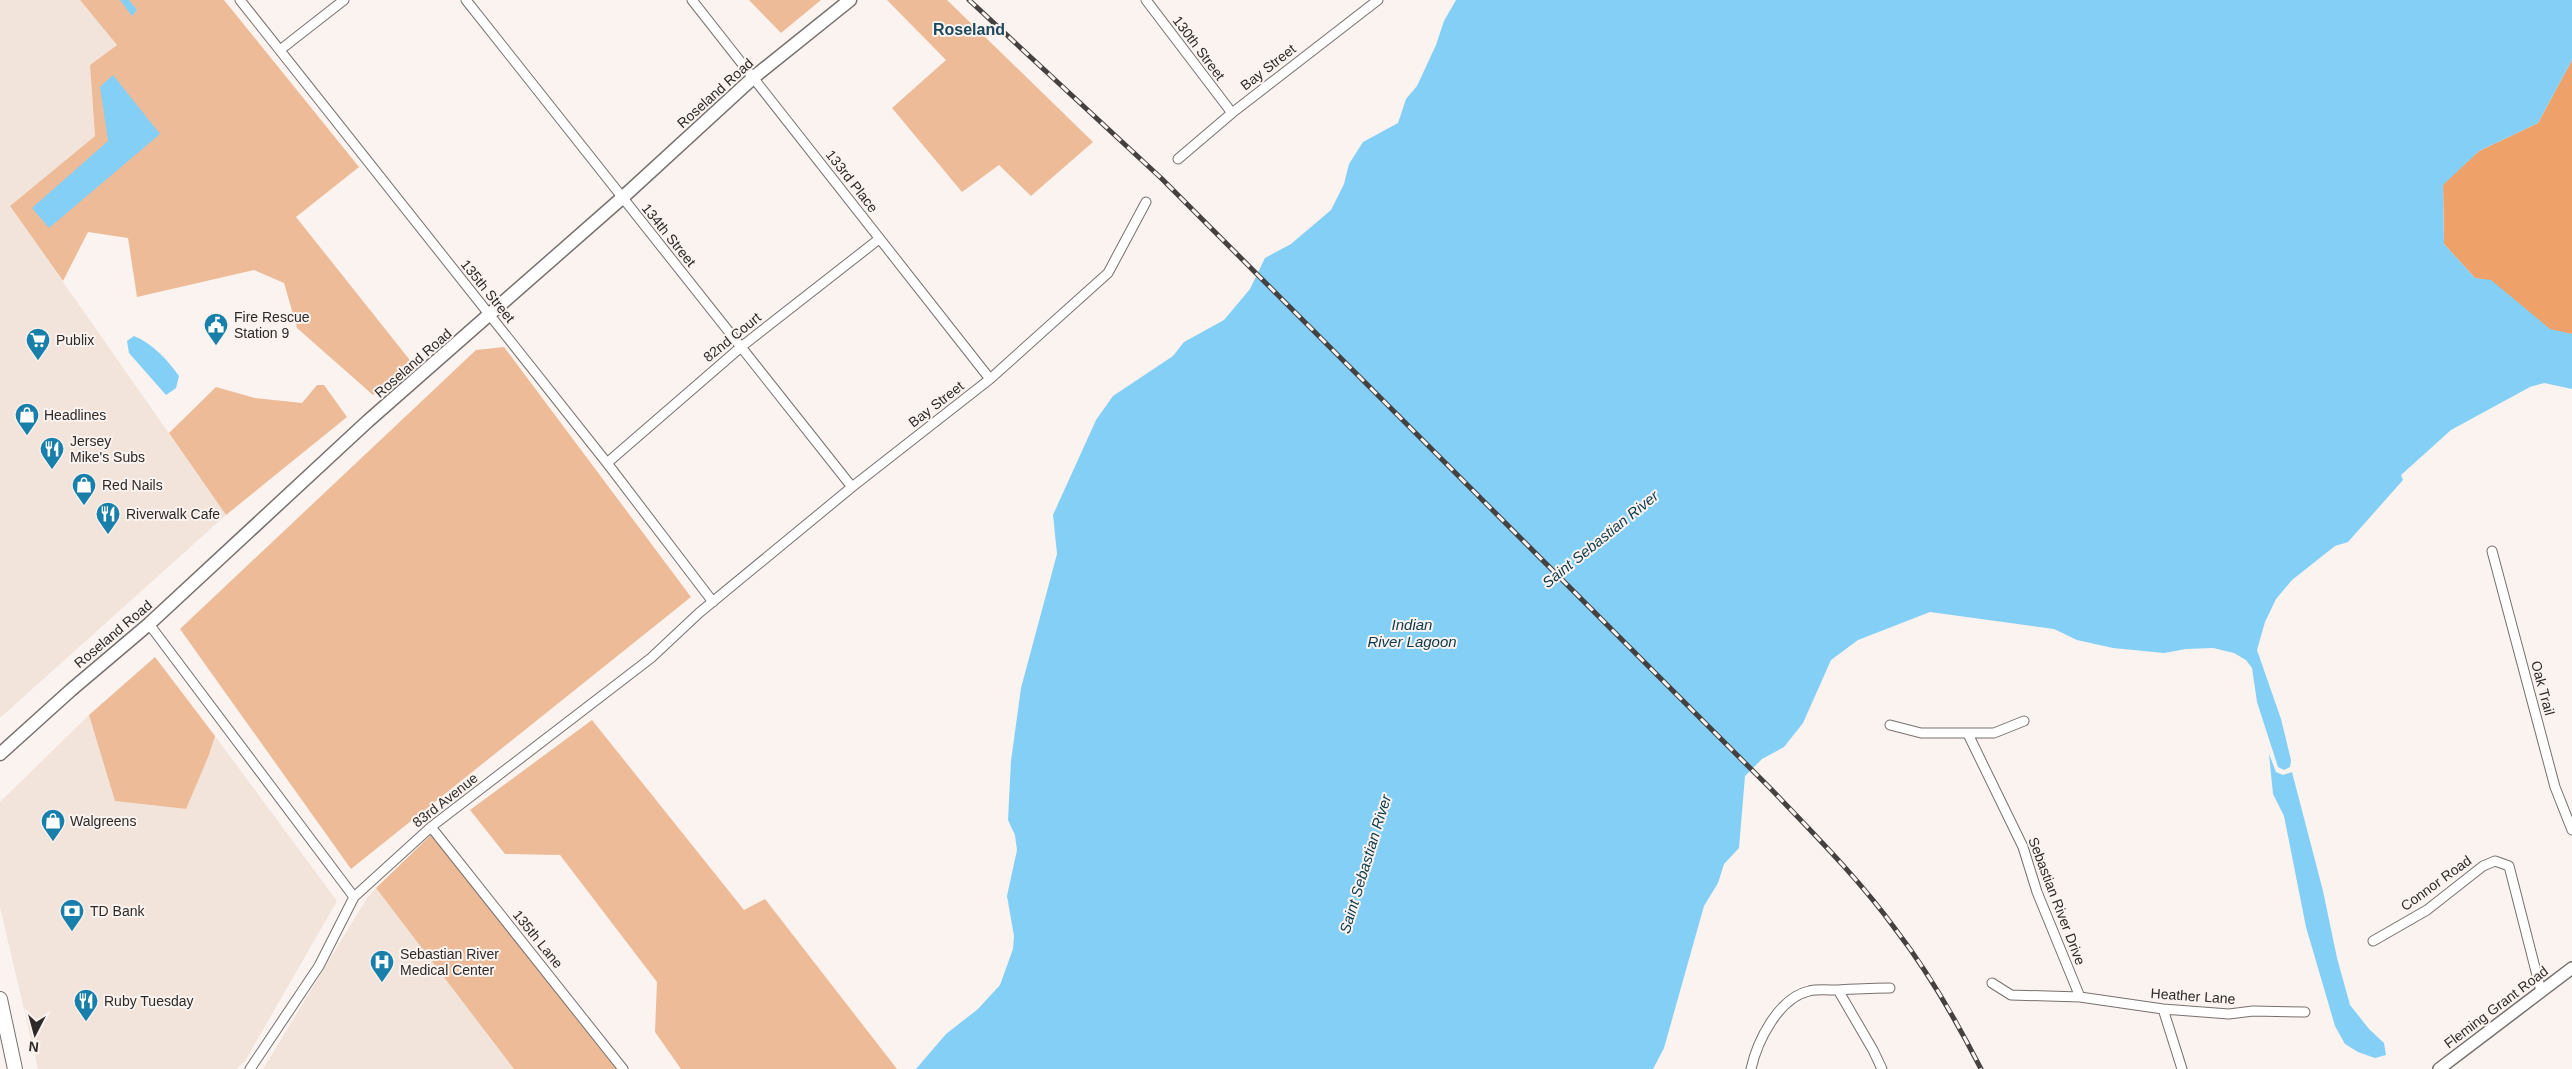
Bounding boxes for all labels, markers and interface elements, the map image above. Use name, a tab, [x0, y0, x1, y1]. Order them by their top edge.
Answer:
street label: 130th Street	[1170, 13, 1228, 83]
district label: Roseland	[933, 21, 1005, 38]
street label: Bay Street	[1237, 41, 1299, 93]
street label: Roseland Road	[674, 55, 756, 131]
street label: 133rd Place	[823, 147, 881, 216]
street label: 134th Street	[639, 200, 699, 270]
street label: 135th Street	[458, 256, 518, 326]
place label: Fire Rescue Station 9	[234, 309, 310, 341]
street label: 82nd Court	[700, 309, 764, 365]
public building icon: Fire Rescue Station 9	[203, 312, 229, 346]
street label: Roseland Road	[371, 325, 455, 401]
supermarket icon: Publix	[25, 327, 51, 361]
place label: Publix	[56, 332, 94, 348]
street label: Bay Street	[905, 378, 967, 430]
shop icon: Headlines	[14, 402, 40, 436]
place label: Headlines	[44, 407, 106, 423]
place label: Jersey Mike's Subs	[70, 433, 145, 465]
restaurant icon: Jersey Mike's Subs	[39, 436, 65, 470]
shop icon: Red Nails	[71, 472, 97, 506]
place label: Red Nails	[102, 477, 163, 493]
water label: Saint Sebastian River	[1539, 486, 1662, 591]
restaurant icon: Riverwalk Cafe	[95, 501, 121, 535]
place label: Riverwalk Cafe	[126, 506, 220, 522]
street label: Roseland Road	[71, 597, 155, 671]
water label: Indian River Lagoon	[1367, 616, 1457, 650]
street label: Oak Trail	[2528, 659, 2558, 717]
street label: 83rd Avenue	[409, 769, 481, 830]
water label: Saint Sebastian River	[1336, 792, 1395, 935]
shop icon: Walgreens	[40, 808, 66, 842]
place label: Walgreens	[70, 813, 136, 829]
street label: Sebastian River Drive	[2025, 835, 2089, 967]
street label: Connor Road	[2398, 852, 2474, 914]
bank icon: TD Bank	[59, 898, 85, 932]
place label: TD Bank	[90, 903, 145, 919]
street label: 135th Lane	[510, 907, 566, 971]
place label: Sebastian River Medical Center	[400, 946, 499, 978]
hospital icon: Sebastian River Medical Center	[369, 949, 395, 983]
street label: Fleming Grant Road	[2441, 963, 2551, 1051]
street label: Heather Lane	[2150, 985, 2236, 1007]
restaurant icon: Ruby Tuesday	[73, 988, 99, 1022]
place label: Ruby Tuesday	[104, 993, 194, 1009]
north arrow	[10, 1009, 60, 1059]
text: N	[28, 1038, 40, 1055]

